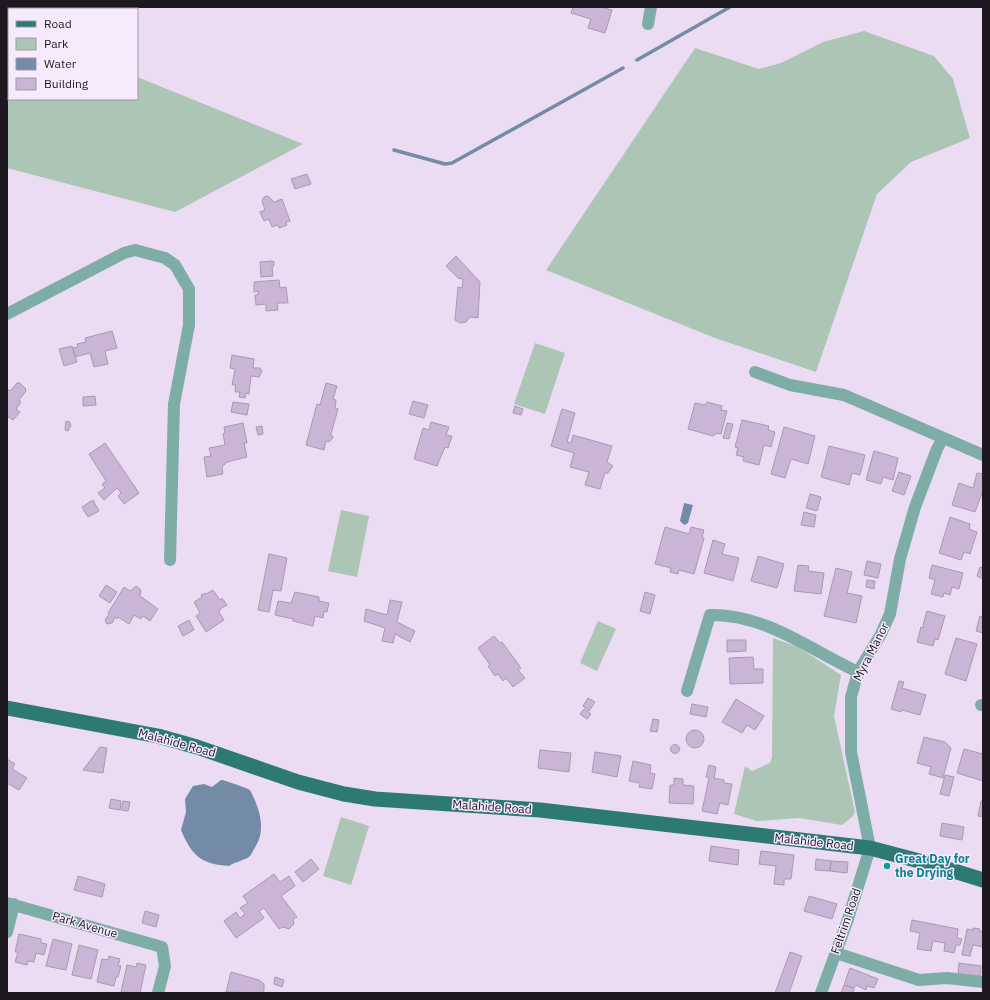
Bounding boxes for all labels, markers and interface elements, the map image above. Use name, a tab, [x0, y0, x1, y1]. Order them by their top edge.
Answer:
legend	[8, 8, 138, 100]
text: Road	[44, 16, 72, 31]
text: Park	[44, 36, 69, 51]
text: Water	[44, 56, 77, 71]
text: Building	[44, 76, 89, 91]
street label: Myra Manor	[849, 620, 892, 683]
street label: Malahide Road	[137, 725, 218, 760]
street label: Malahide Road	[452, 796, 532, 817]
street label: Malahide Road	[774, 830, 854, 853]
place label: Great Day for the Drying	[895, 851, 970, 880]
marker: Great Day for the Drying	[882, 861, 892, 871]
street label: Feltrim Road	[827, 886, 864, 956]
street label: Park Avenue	[51, 908, 120, 941]

